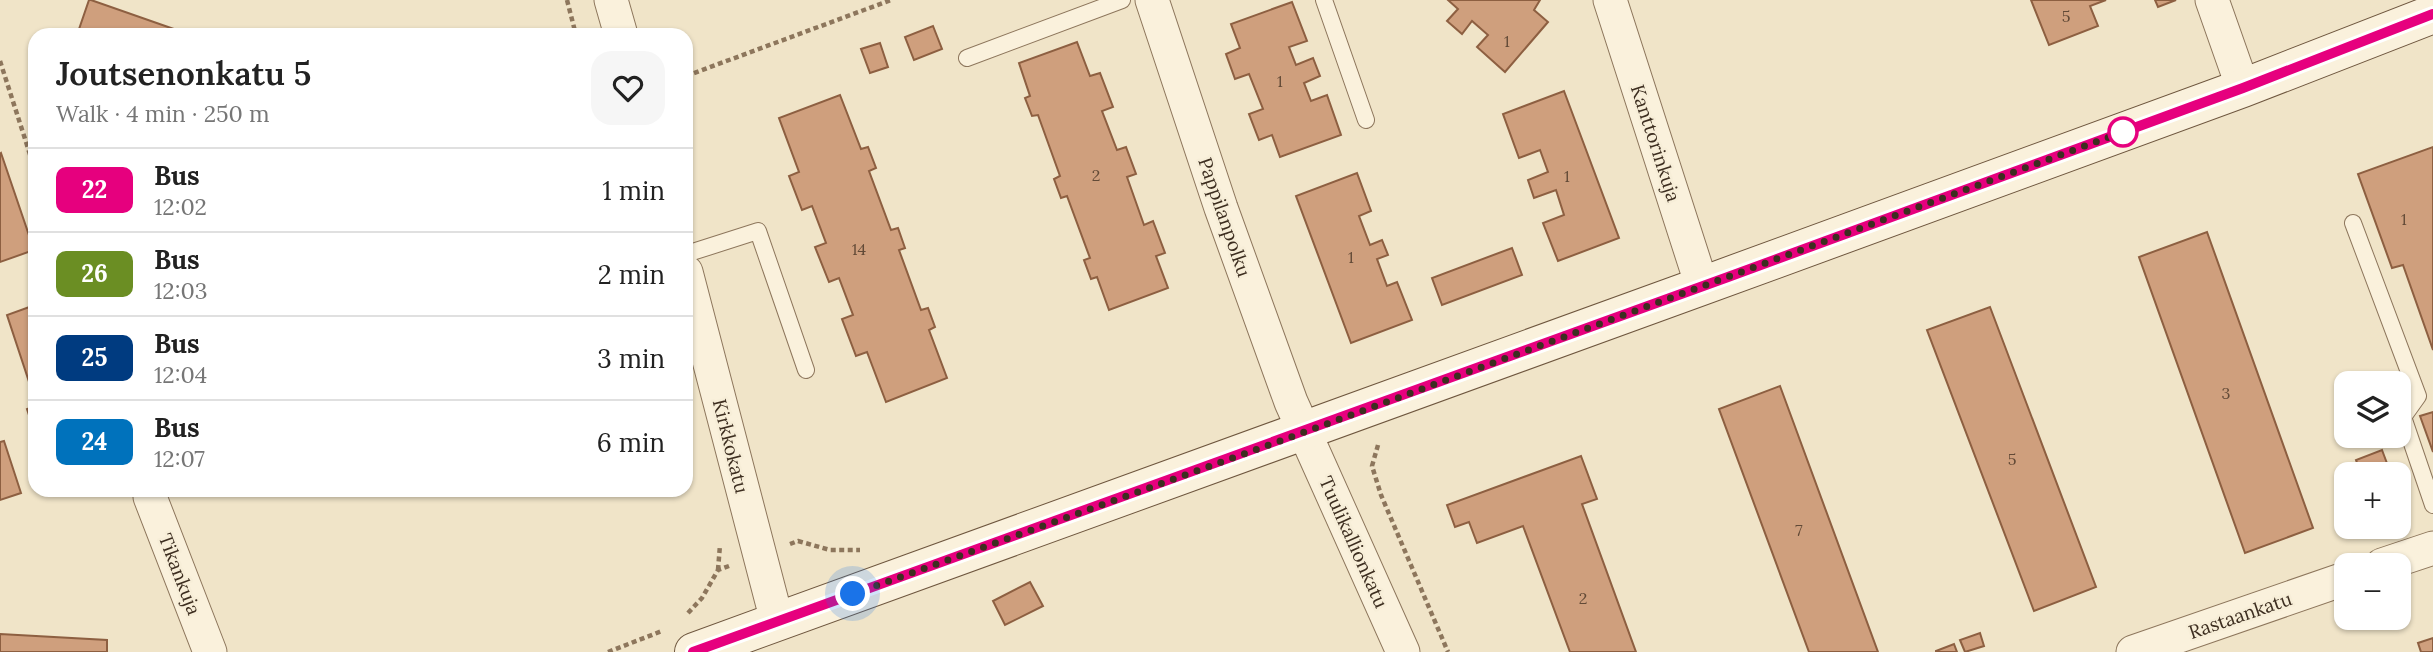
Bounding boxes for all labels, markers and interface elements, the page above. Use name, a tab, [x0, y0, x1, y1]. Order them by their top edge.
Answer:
house number: 5	[2062, 6, 2070, 26]
house number: 1	[1504, 31, 1510, 51]
button: heart	[591, 51, 665, 125]
text: Joutsenonkatu 5	[56, 52, 312, 94]
house number: 1	[1277, 71, 1283, 91]
street label: Kanttorinkuja	[1626, 81, 1686, 205]
text: Walk · 4 min · 250 m	[56, 99, 269, 128]
unlabelled marker	[2108, 117, 2138, 147]
street label: Pappilanpolku	[1193, 154, 1257, 280]
text: Bus	[154, 159, 200, 192]
house number: 2	[1092, 165, 1100, 185]
house number: 1	[1564, 166, 1570, 186]
text: 22	[82, 174, 107, 205]
text: 1 min	[602, 174, 665, 207]
text: 12:02	[154, 192, 207, 221]
house number: 1	[2401, 209, 2407, 229]
house number: 14	[852, 239, 867, 259]
text: Bus	[154, 243, 200, 276]
house number: 1	[1348, 247, 1354, 267]
text: 26	[81, 258, 108, 289]
text: 2 min	[598, 258, 665, 291]
text: 12:03	[154, 276, 208, 305]
text: Bus	[154, 327, 200, 360]
text: 25	[82, 342, 107, 373]
text: 3 min	[597, 342, 665, 375]
text: 12:04	[154, 360, 207, 389]
map controls	[2334, 371, 2411, 630]
button: layers	[2334, 371, 2411, 448]
house number: 3	[2222, 383, 2231, 403]
street label: Kirkkokatu	[708, 396, 754, 496]
text: Bus	[154, 411, 200, 444]
text: 24	[82, 426, 107, 457]
text: 6 min	[597, 426, 665, 459]
text: 12:07	[154, 444, 205, 473]
house number: 5	[2008, 449, 2016, 469]
button: +	[2334, 462, 2411, 539]
street label: Tuulikallionkatu	[1314, 472, 1394, 612]
house number: 7	[1795, 520, 1803, 540]
street label: Tikankuja	[154, 530, 207, 618]
button: −	[2334, 553, 2411, 630]
your location	[835, 576, 870, 611]
street label: Rastaankatu	[2185, 586, 2295, 644]
house number: 2	[1579, 588, 1587, 608]

